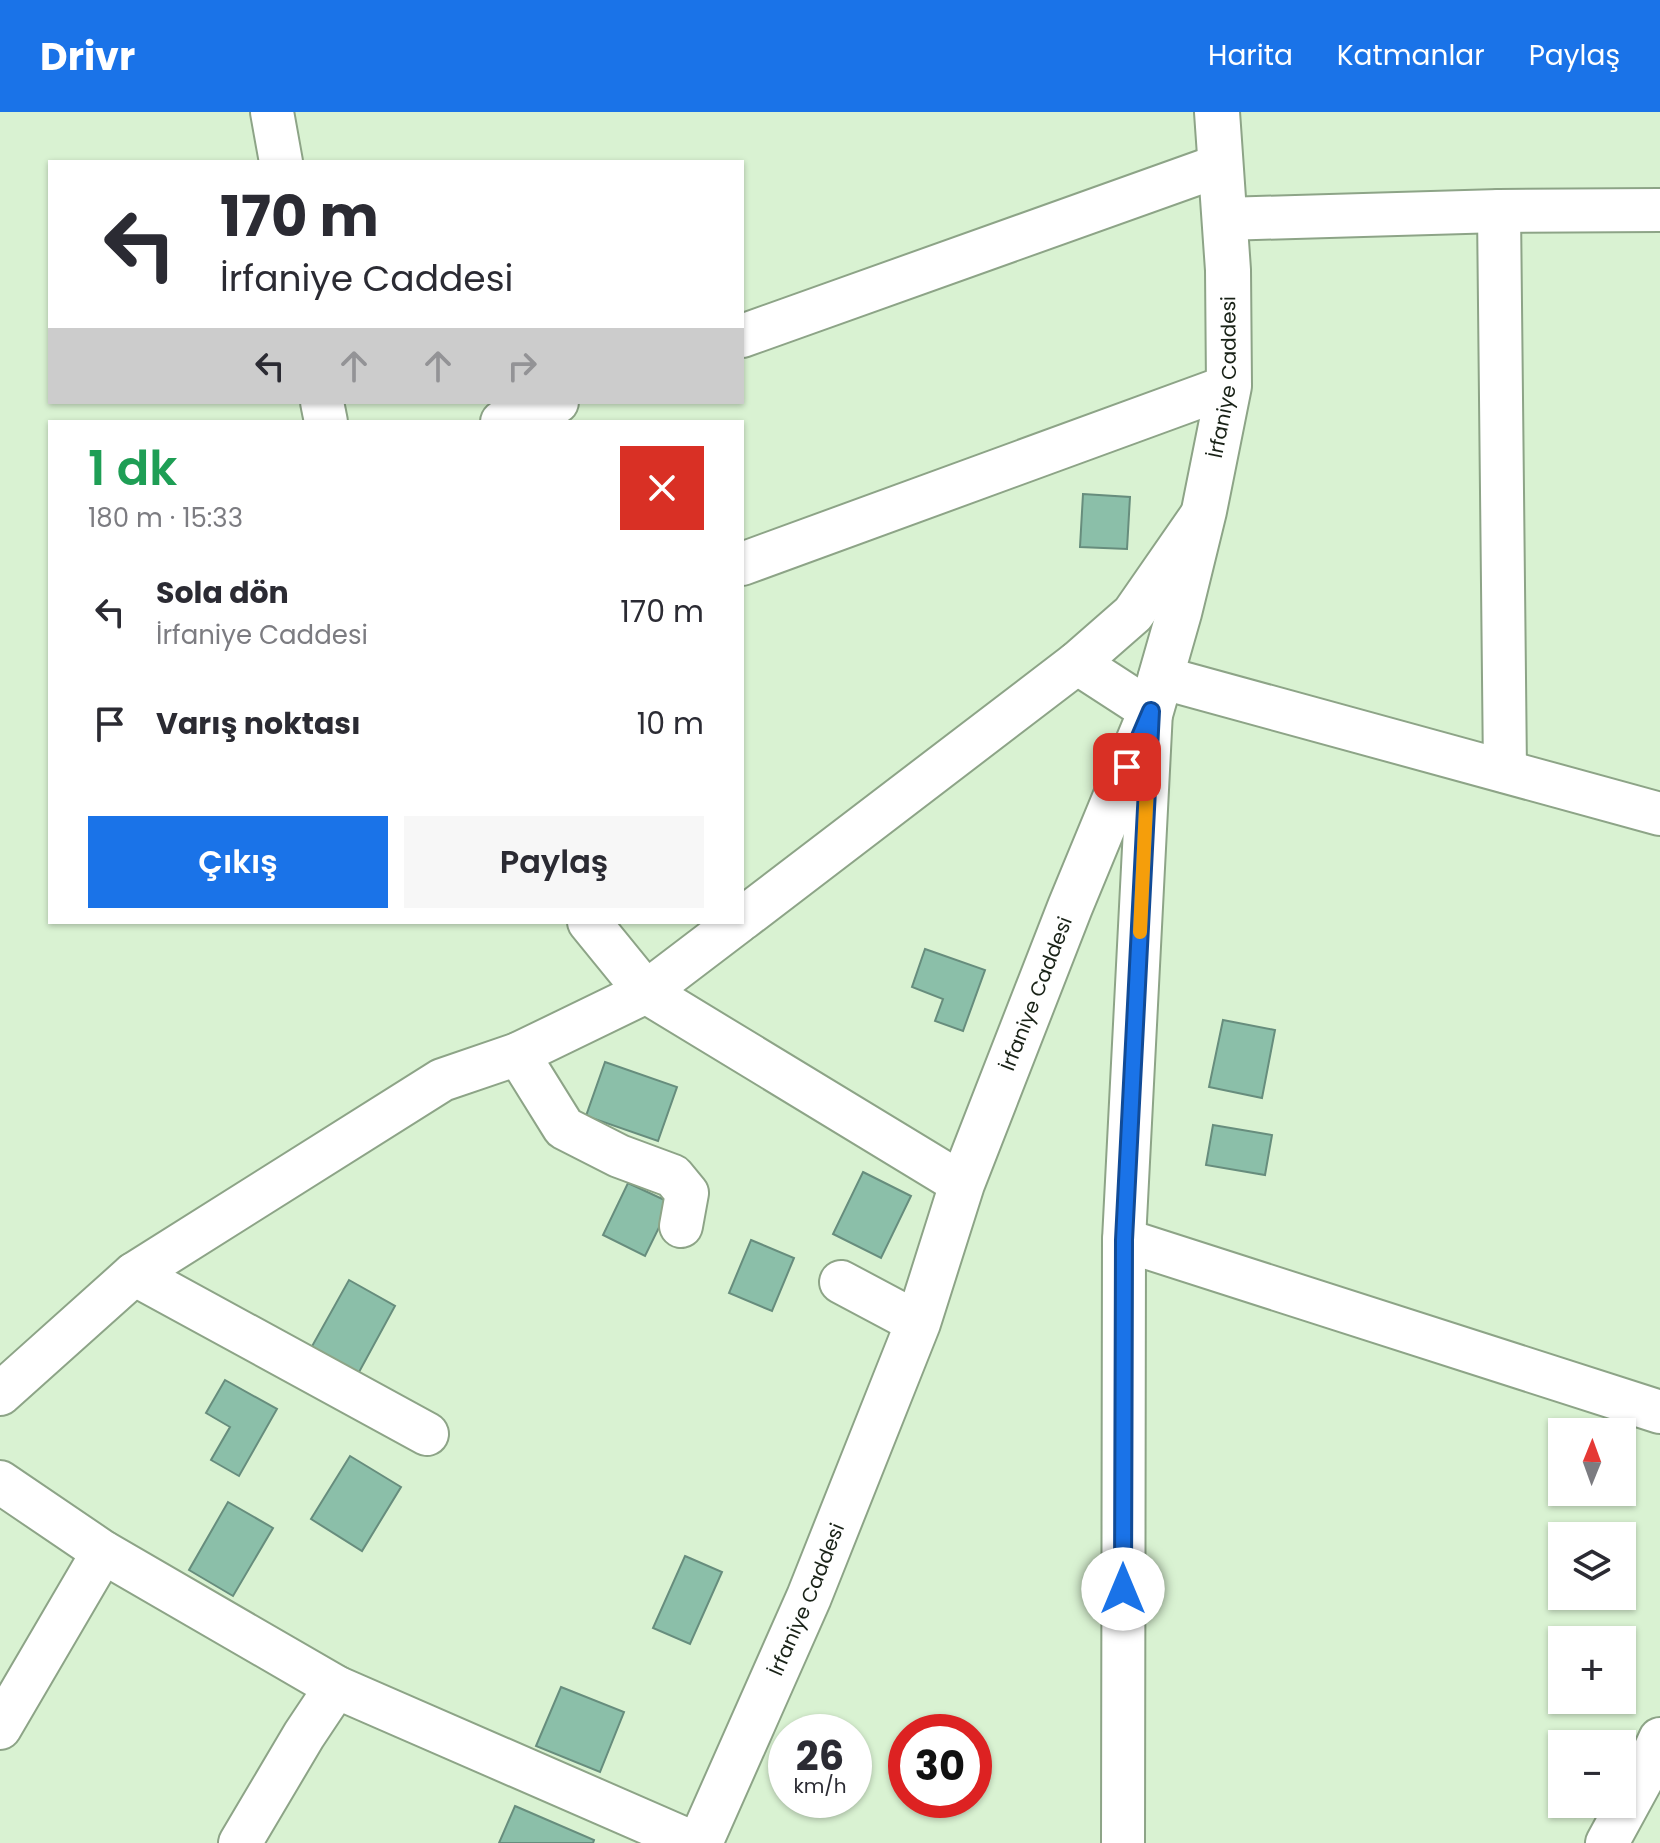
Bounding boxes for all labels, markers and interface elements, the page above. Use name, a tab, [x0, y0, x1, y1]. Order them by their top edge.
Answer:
text: Drivr	[40, 30, 135, 83]
text: Harita	[1208, 36, 1293, 75]
text: Katmanlar	[1337, 36, 1485, 75]
text: Paylaş	[1529, 36, 1620, 75]
text: 170 m	[220, 177, 379, 256]
icon: left	[88, 192, 192, 296]
text: İrfaniye Caddesi	[220, 253, 513, 304]
street label: İrfaniye Caddesi	[1201, 296, 1243, 460]
icon: left	[248, 344, 292, 388]
icon: ahead	[332, 344, 376, 388]
icon: ahead	[416, 344, 460, 388]
icon: right	[500, 344, 544, 388]
text: 1 dk	[88, 435, 177, 502]
button: close	[620, 446, 704, 530]
text: 180 m · 15:33	[88, 500, 243, 536]
text: Sola dön	[156, 571, 289, 614]
icon: left	[88, 590, 132, 634]
text: 170 m	[620, 590, 704, 633]
text: İrfaniye Caddesi	[156, 617, 368, 653]
icon: arrive	[88, 702, 132, 746]
text: Varış noktası	[156, 702, 361, 745]
text: 10 m	[637, 702, 704, 745]
pin	[1093, 733, 1161, 801]
icon: arrive	[1105, 745, 1149, 789]
button: Çıkış	[88, 816, 388, 908]
button: Paylaş	[404, 816, 704, 908]
street label: İrfaniye Caddesi	[994, 913, 1079, 1075]
north arrow	[1548, 1418, 1636, 1506]
map controls	[1548, 1418, 1636, 1818]
street label: İrfaniye Caddesi	[762, 1519, 851, 1680]
button: layers	[1548, 1522, 1636, 1610]
position arrow	[1081, 1547, 1165, 1631]
button: +	[1548, 1626, 1636, 1714]
speed limit sign: 30	[888, 1714, 992, 1818]
text: 26	[796, 1728, 844, 1784]
button: −	[1548, 1730, 1636, 1818]
text: km/h	[793, 1772, 847, 1800]

